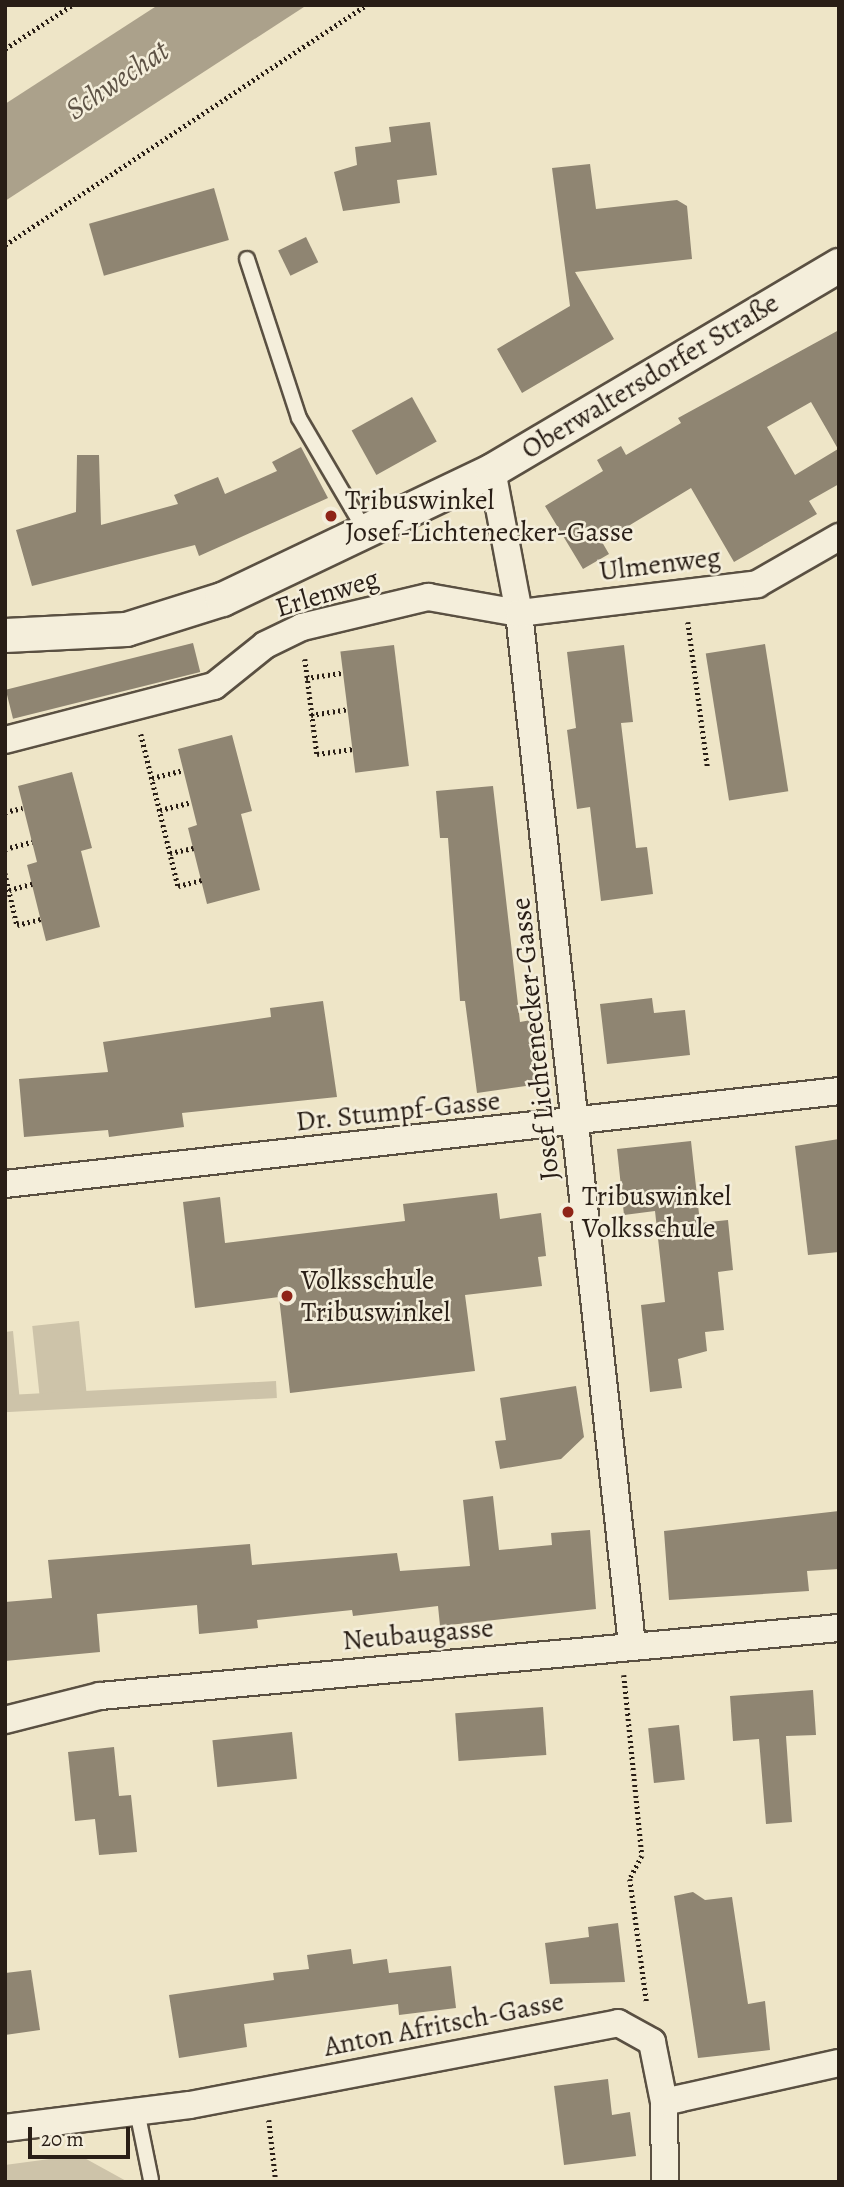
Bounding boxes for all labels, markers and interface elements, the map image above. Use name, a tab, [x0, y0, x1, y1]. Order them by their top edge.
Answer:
water label: Schwechat	[59, 33, 175, 127]
street label: Oberwaltersdorfer Straße	[515, 286, 785, 466]
place label: Tribuswinkel Josef-Lichtenecker-Gasse	[345, 483, 633, 549]
marker: Tribuswinkel Josef-Lichtenecker-Gasse	[323, 508, 339, 524]
street label: Ulmenweg	[597, 540, 723, 588]
street label: Erlenweg	[271, 561, 383, 625]
street label: Josef Lichtenecker-Gasse	[503, 896, 567, 1182]
street label: Dr. Stumpf-Gasse	[294, 1084, 502, 1138]
place label: Tribuswinkel Volksschule	[582, 1179, 731, 1245]
marker: Tribuswinkel Volksschule	[560, 1204, 576, 1220]
place label: Volksschule Tribuswinkel	[301, 1263, 450, 1329]
marker: Volksschule Tribuswinkel	[279, 1288, 295, 1304]
street label: Neubaugasse	[341, 1611, 495, 1657]
street label: Anton Afritsch-Gasse	[321, 1984, 567, 2064]
scale bar	[32, 2114, 133, 2158]
text: 20 m	[41, 2125, 84, 2153]

